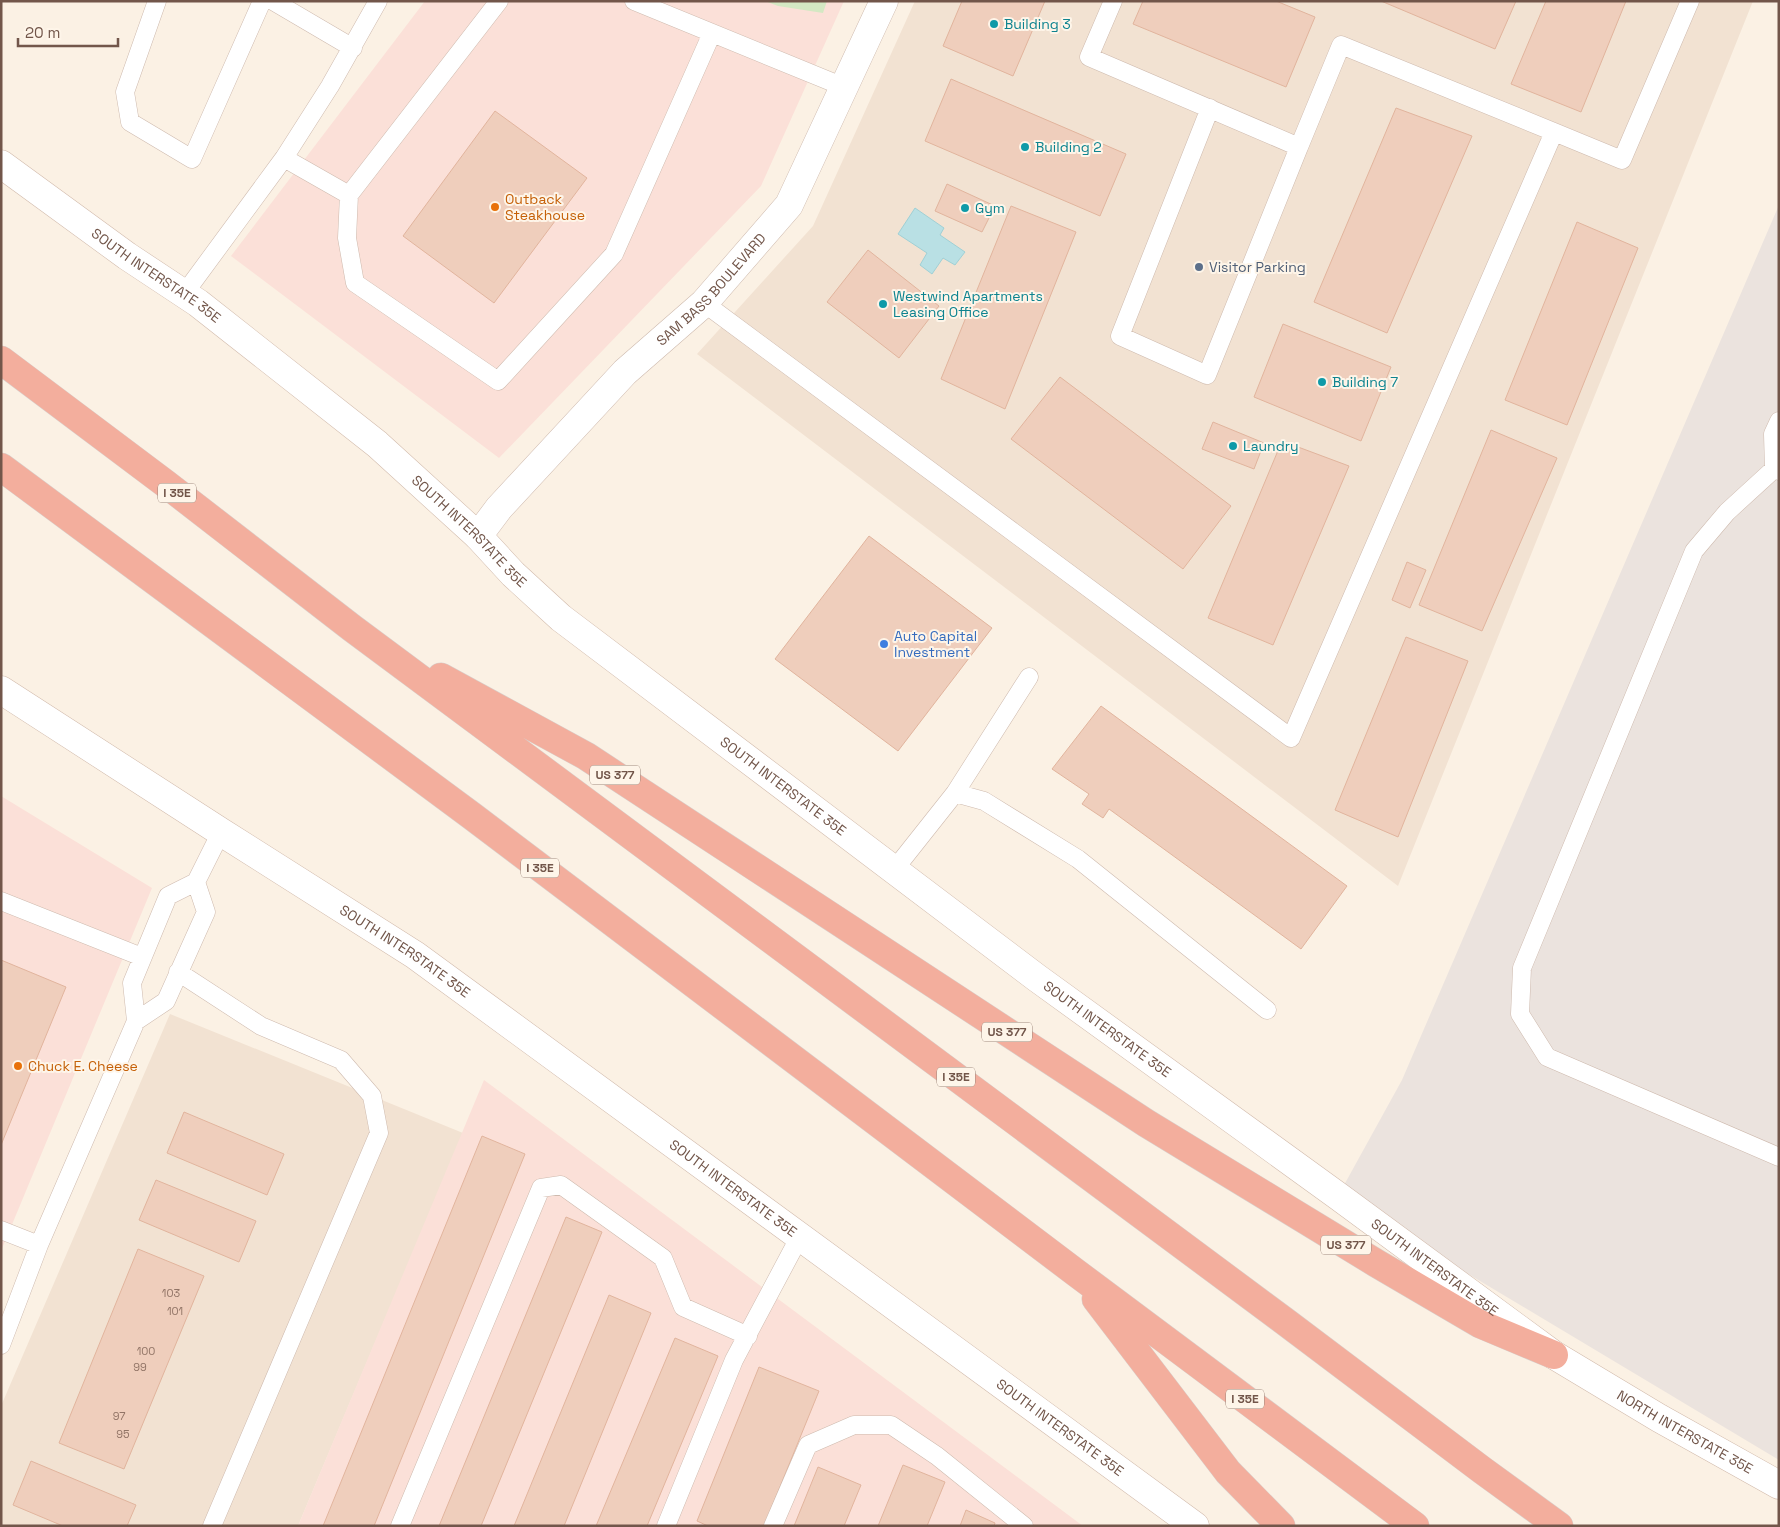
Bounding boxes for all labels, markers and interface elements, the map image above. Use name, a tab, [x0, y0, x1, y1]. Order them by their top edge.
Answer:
scale bar	[18, 15, 118, 47]
place label: Building 3	[1004, 15, 1071, 33]
marker: Building 3	[988, 18, 1000, 30]
text: 20 m	[25, 23, 60, 42]
place label: Building 2	[1035, 138, 1102, 156]
marker: Building 2	[1019, 141, 1031, 153]
place label: Outback Steakhouse	[505, 190, 585, 224]
place label: Gym	[975, 199, 1005, 217]
marker: Outback Steakhouse	[489, 201, 501, 213]
marker: Gym	[959, 202, 971, 214]
street label: SOUTH INTERSTATE 35E	[88, 224, 225, 327]
street label: SAM BASS BOULEVARD	[653, 229, 770, 350]
place label: Visitor Parking	[1209, 258, 1306, 276]
marker: Visitor Parking	[1193, 261, 1205, 273]
place label: Westwind Apartments Leasing Office	[893, 287, 1043, 321]
marker: Westwind Apartments Leasing Office	[877, 298, 889, 310]
place label: Building 7	[1332, 373, 1398, 391]
marker: Building 7	[1316, 376, 1328, 388]
place label: Laundry	[1243, 437, 1299, 455]
marker: Laundry	[1227, 440, 1239, 452]
street label: SOUTH INTERSTATE 35E	[408, 471, 531, 591]
road number: I 35E	[158, 483, 196, 502]
place label: Auto Capital Investment	[894, 627, 977, 661]
marker: Auto Capital Investment	[878, 638, 890, 650]
street label: SOUTH INTERSTATE 35E	[716, 733, 850, 840]
road number: US 377	[590, 766, 640, 784]
road number: I 35E	[521, 858, 559, 878]
street label: SOUTH INTERSTATE 35E	[336, 901, 474, 1001]
street label: SOUTH INTERSTATE 35E	[1040, 977, 1175, 1081]
road number: US 377	[982, 1022, 1032, 1042]
place label: Chuck E. Cheese	[28, 1057, 138, 1075]
marker: Chuck E. Cheese	[12, 1060, 24, 1072]
road number: I 35E	[937, 1068, 975, 1086]
street label: SOUTH INTERSTATE 35E	[666, 1135, 801, 1241]
street label: SOUTH INTERSTATE 35E	[1368, 1214, 1502, 1320]
road number: US 377	[1321, 1236, 1371, 1254]
house number: 103	[162, 1286, 181, 1300]
house number: 101	[167, 1304, 183, 1318]
house number: 100	[137, 1344, 155, 1358]
house number: 99	[133, 1360, 147, 1374]
street label: SOUTH INTERSTATE 35E	[993, 1375, 1127, 1480]
street label: NORTH INTERSTATE 35E	[1614, 1386, 1756, 1478]
road number: I 35E	[1226, 1390, 1264, 1408]
house number: 97	[113, 1409, 125, 1423]
house number: 95	[116, 1427, 130, 1441]

